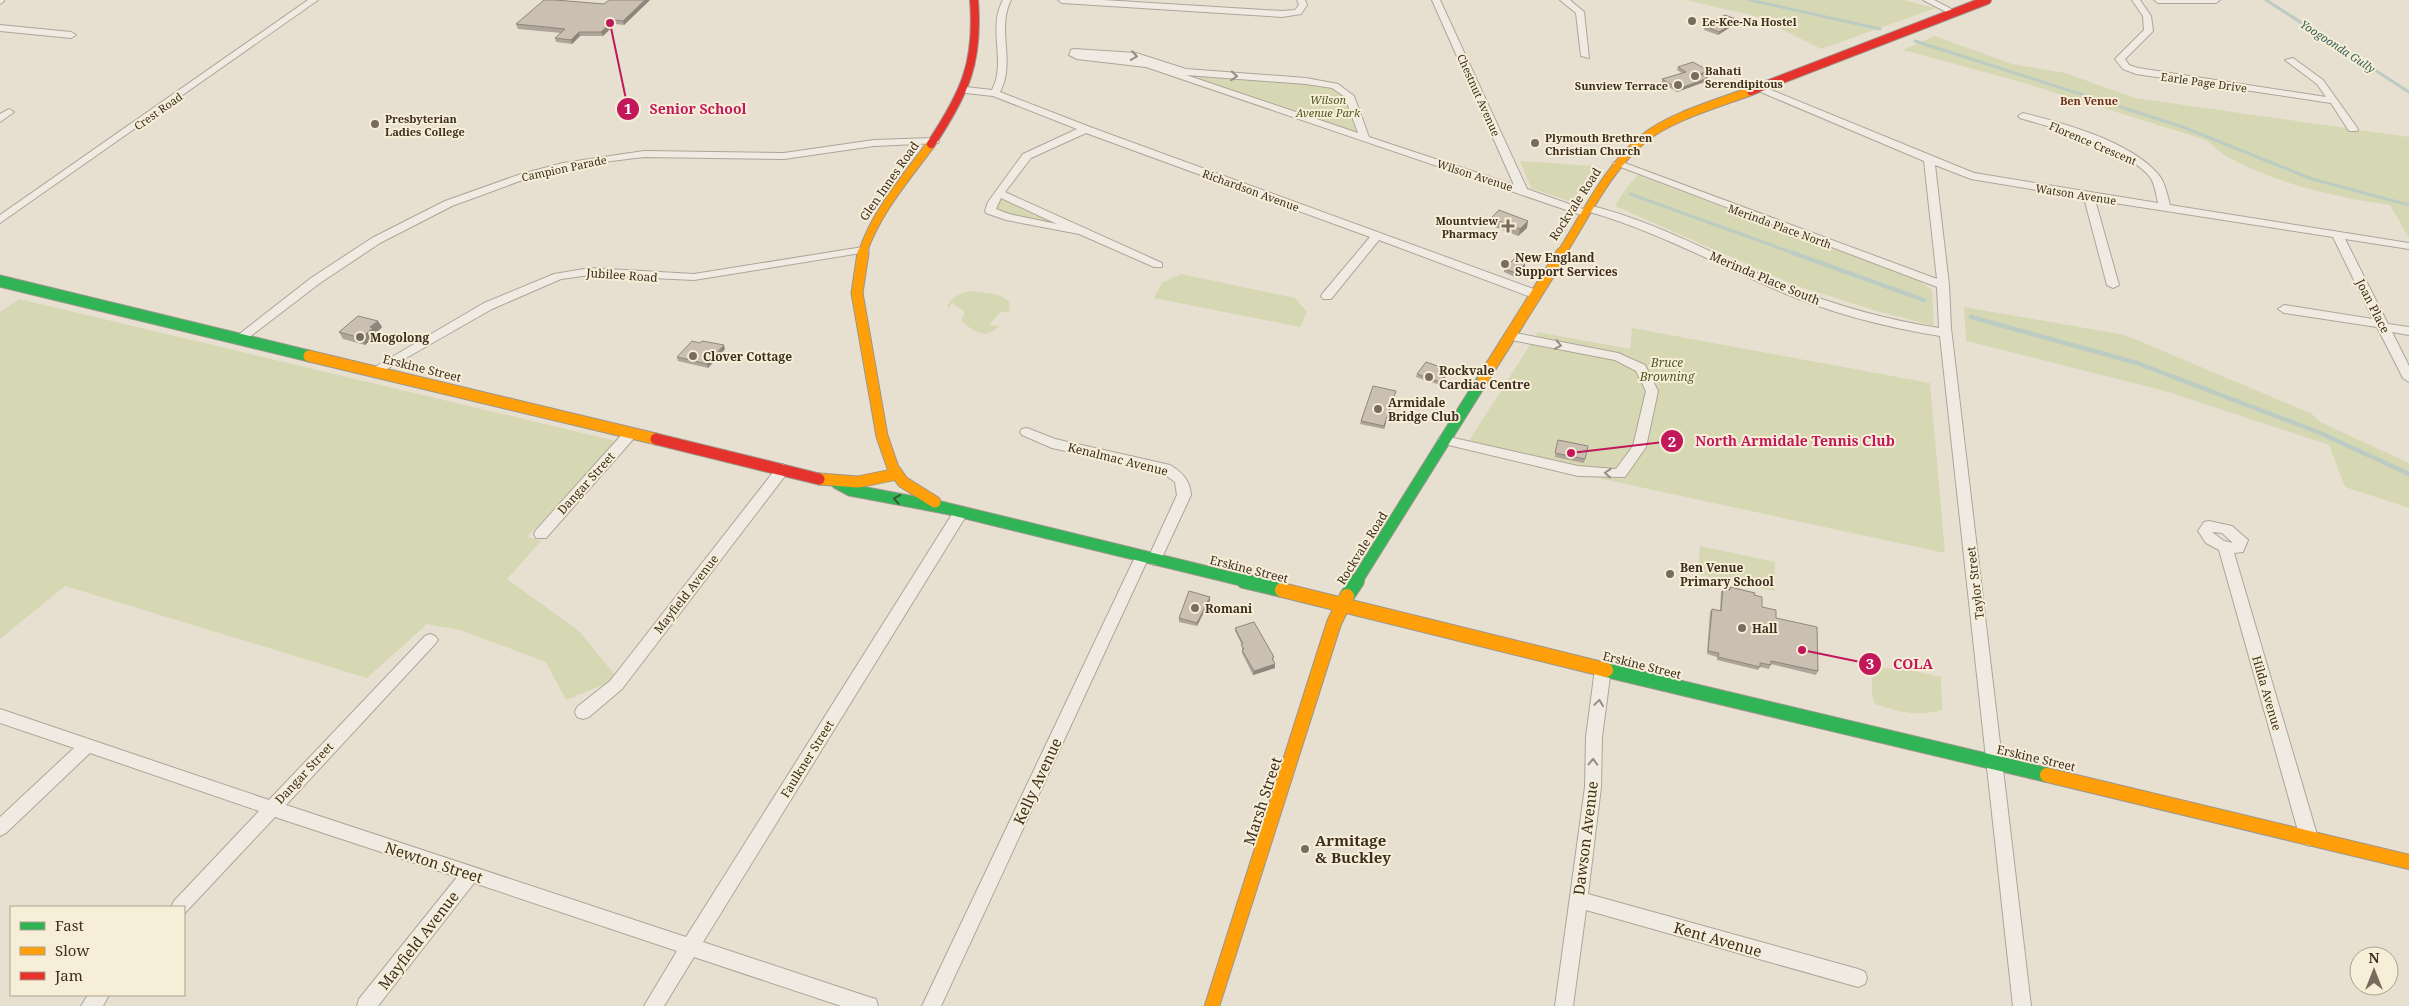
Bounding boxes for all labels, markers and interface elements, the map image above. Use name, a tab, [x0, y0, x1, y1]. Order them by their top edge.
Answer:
place label: Ee-Kee-Na Hostel	[1702, 14, 1797, 29]
marker: Ee-Kee-Na Hostel	[1686, 15, 1698, 27]
water label: Yoogoonda Gully	[2298, 16, 2379, 76]
one-way arrow	[1130, 50, 1138, 61]
street label: Chestnut Avenue	[1454, 51, 1504, 139]
place label: Bahati Serendipitous	[1705, 63, 1783, 91]
street label: Earle Page Drive	[2160, 69, 2248, 95]
one-way arrow	[1230, 70, 1238, 81]
marker: Bahati Serendipitous	[1689, 70, 1701, 82]
place label: Sunview Terrace	[1575, 78, 1668, 93]
marker: Sunview Terrace	[1672, 79, 1684, 91]
street label: Crest Road	[131, 89, 185, 133]
park label: Wilson Avenue Park	[1295, 92, 1361, 120]
district label: Ben Venue	[2060, 93, 2118, 108]
callout: Senior School	[615, 94, 757, 123]
text: 1	[624, 98, 632, 118]
text: Senior School	[650, 99, 747, 118]
place label: Presbyterian Ladies College	[385, 111, 465, 139]
marker: Presbyterian Ladies College	[369, 118, 381, 130]
street label: Florence Crescent	[2047, 118, 2139, 168]
place label: Plymouth Brethren Christian Church	[1545, 130, 1653, 158]
street label: Glen Innes Road	[855, 137, 923, 224]
marker: Plymouth Brethren Christian Church	[1529, 137, 1541, 149]
street label: Campion Parade	[520, 152, 608, 184]
street label: Wilson Avenue	[1435, 156, 1515, 194]
street label: Rockvale Road	[1545, 164, 1605, 244]
street label: Richardson Avenue	[1201, 166, 1302, 215]
street label: Watson Avenue	[2035, 180, 2117, 208]
street label: Merinda Place North	[1726, 200, 1834, 252]
place label: Mountview Pharmacy	[1435, 213, 1499, 241]
marker: Mountview Pharmacy	[1502, 220, 1514, 232]
street label: Merinda Place South	[1707, 247, 1823, 309]
place label: New England Support Services	[1515, 249, 1618, 280]
marker: New England Support Services	[1499, 258, 1511, 270]
street label: Jubilee Road	[585, 264, 659, 286]
street label: Joan Place	[2352, 275, 2394, 336]
place label: Mogolong	[370, 329, 429, 346]
marker: Mogolong	[354, 331, 366, 343]
one-way arrow	[1553, 339, 1562, 350]
place label: Clover Cottage	[703, 348, 792, 365]
street label: Erskine Street	[381, 350, 463, 386]
marker: Clover Cottage	[687, 350, 699, 362]
park label: Bruce Browning	[1639, 354, 1696, 385]
place label: Rockvale Cardiac Centre	[1439, 362, 1530, 393]
marker: Rockvale Cardiac Centre	[1423, 371, 1435, 383]
place label: Armidale Bridge Club	[1388, 394, 1459, 425]
marker: Armidale Bridge Club	[1372, 403, 1384, 415]
callout: North Armidale Tennis Club	[1660, 427, 1904, 456]
text: 2	[1668, 431, 1676, 451]
text: North Armidale Tennis Club	[1695, 431, 1895, 450]
street label: Kenalmac Avenue	[1066, 438, 1170, 480]
street label: Dangar Street	[553, 448, 619, 518]
one-way arrow	[1604, 468, 1612, 479]
one-way arrow	[893, 494, 901, 505]
street label: Rockvale Road	[1333, 508, 1392, 588]
street label: Taylor Street	[1962, 546, 1988, 620]
street label: Mayfield Avenue	[650, 551, 722, 637]
street label: Erskine Street	[1208, 551, 1290, 587]
place label: Ben Venue Primary School	[1680, 559, 1775, 590]
marker: Ben Venue Primary School	[1664, 568, 1676, 580]
place label: Romani	[1205, 600, 1253, 617]
marker: Romani	[1189, 602, 1201, 614]
place label: Hall	[1752, 620, 1778, 637]
marker: Hall	[1736, 622, 1748, 634]
street label: Erskine Street	[1601, 647, 1683, 683]
callout: COLA	[1858, 650, 1943, 679]
text: 3	[1866, 653, 1874, 673]
text: COLA	[1893, 654, 1933, 673]
street label: Hilda Avenue	[2248, 654, 2286, 732]
one-way arrow	[1593, 699, 1603, 708]
street label: Faulkner Street	[776, 717, 838, 801]
street label: Kelly Avenue	[1008, 734, 1066, 828]
street label: Dangar Street	[271, 738, 337, 808]
street label: Erskine Street	[1995, 741, 2077, 775]
street label: Marsh Street	[1238, 754, 1286, 848]
one-way arrow	[1588, 758, 1598, 766]
street label: Dawson Avenue	[1568, 780, 1602, 896]
place label: Armitage & Buckley	[1315, 830, 1391, 867]
street label: Newton Street	[383, 837, 485, 887]
marker: Armitage & Buckley	[1299, 843, 1311, 855]
street label: Mayfield Avenue	[373, 887, 463, 993]
legend	[10, 906, 185, 996]
text: Fast	[55, 915, 84, 935]
street label: Kent Avenue	[1672, 917, 1764, 961]
text: Slow	[55, 940, 89, 960]
north arrow	[2349, 946, 2399, 996]
text: N	[2368, 948, 2380, 967]
text: Jam	[54, 965, 83, 985]

